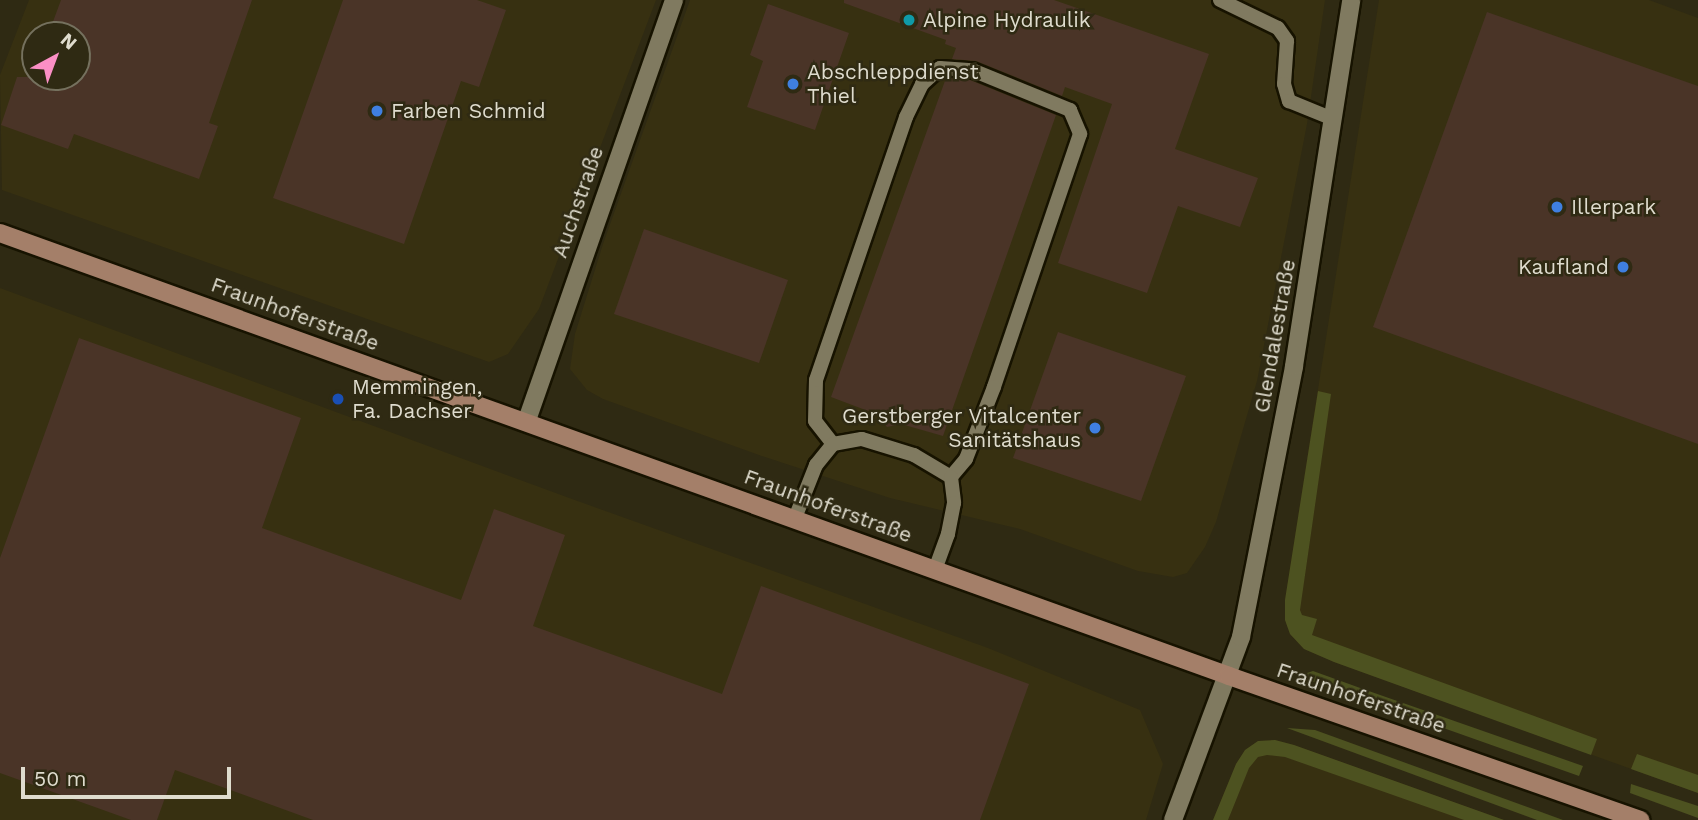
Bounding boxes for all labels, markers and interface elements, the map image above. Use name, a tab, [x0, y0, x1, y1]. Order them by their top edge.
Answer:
place label: Alpine Hydraulik	[923, 7, 1091, 33]
marker: Alpine Hydraulik	[901, 12, 917, 28]
north arrow	[21, 21, 91, 91]
text: N	[56, 28, 82, 55]
place label: Abschleppdienst Thiel	[807, 59, 978, 109]
marker: Abschleppdienst Thiel	[785, 76, 801, 92]
place label: Farben Schmid	[391, 98, 546, 124]
marker: Farben Schmid	[369, 103, 385, 119]
street label: Auchstraße	[547, 143, 609, 261]
place label: Illerpark	[1571, 194, 1656, 220]
marker: Illerpark	[1549, 199, 1565, 215]
place label: Kaufland	[1518, 254, 1609, 280]
street label: Glendalestraße	[1249, 257, 1301, 415]
marker: Kaufland	[1615, 259, 1631, 275]
street label: Fraunhoferstraße	[208, 272, 382, 356]
place label: Memmingen, Fa. Dachser	[352, 374, 482, 424]
marker: Memmingen, Fa. Dachser	[330, 391, 346, 407]
place label: Gerstberger Vitalcenter Sanitätshaus	[841, 403, 1081, 453]
marker: Gerstberger Vitalcenter Sanitätshaus	[1087, 420, 1103, 436]
street label: Fraunhoferstraße	[741, 464, 915, 548]
street label: Fraunhoferstraße	[1273, 657, 1449, 739]
scale bar	[24, 754, 234, 798]
text: 50 m	[34, 766, 86, 791]

